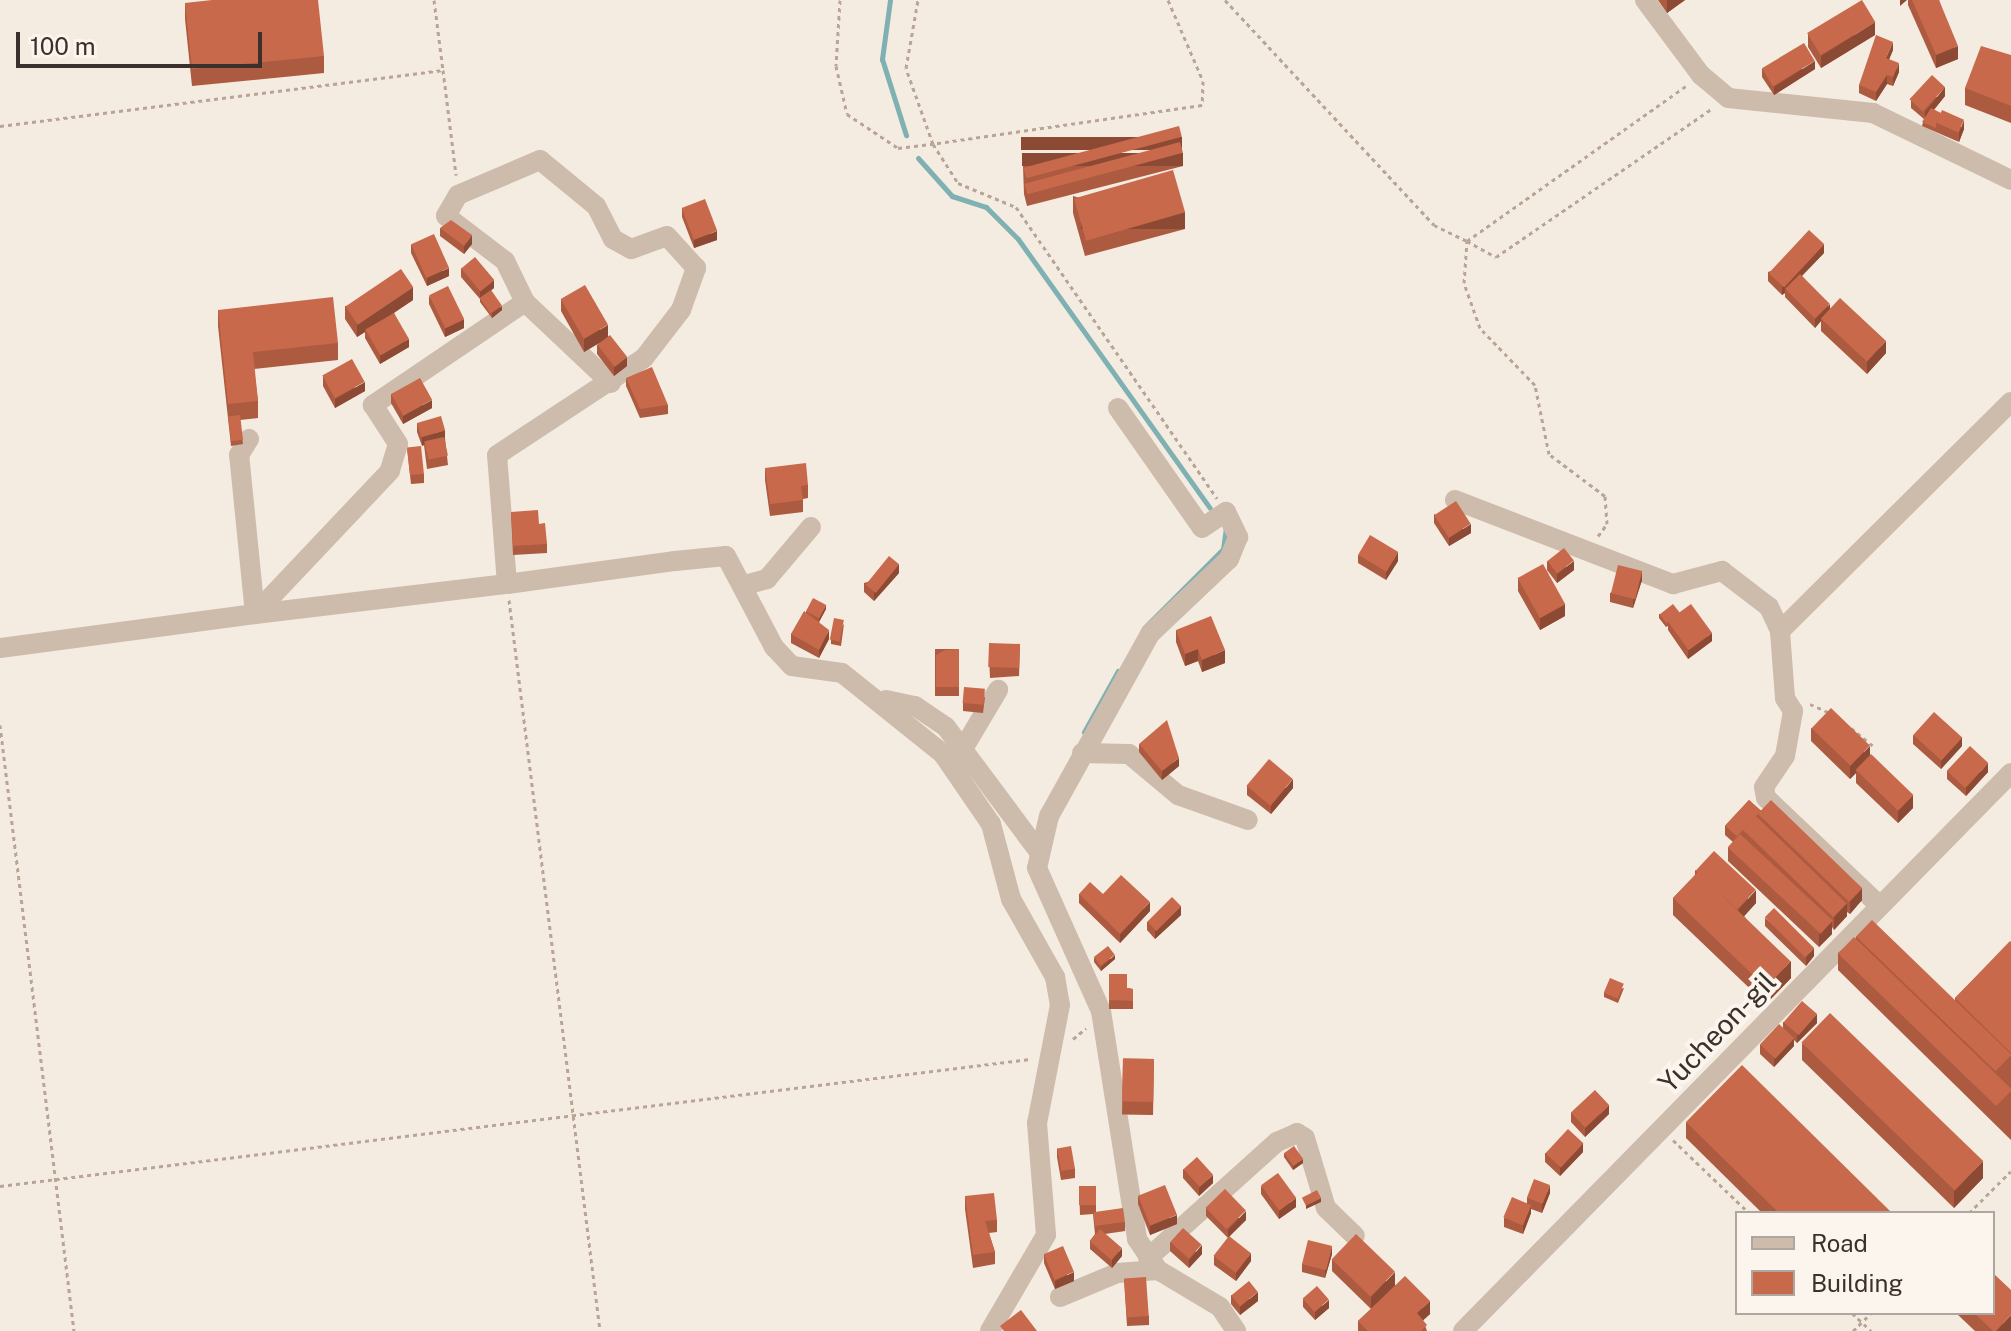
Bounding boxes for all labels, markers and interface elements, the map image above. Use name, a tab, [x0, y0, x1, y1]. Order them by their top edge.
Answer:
scale bar	[20, 16, 266, 66]
text: 100 m	[30, 32, 96, 60]
street label: Yucheon-gil	[1651, 965, 1783, 1099]
legend	[1735, 1211, 1995, 1315]
text: Road	[1811, 1229, 1868, 1257]
text: Building	[1811, 1269, 1903, 1297]

